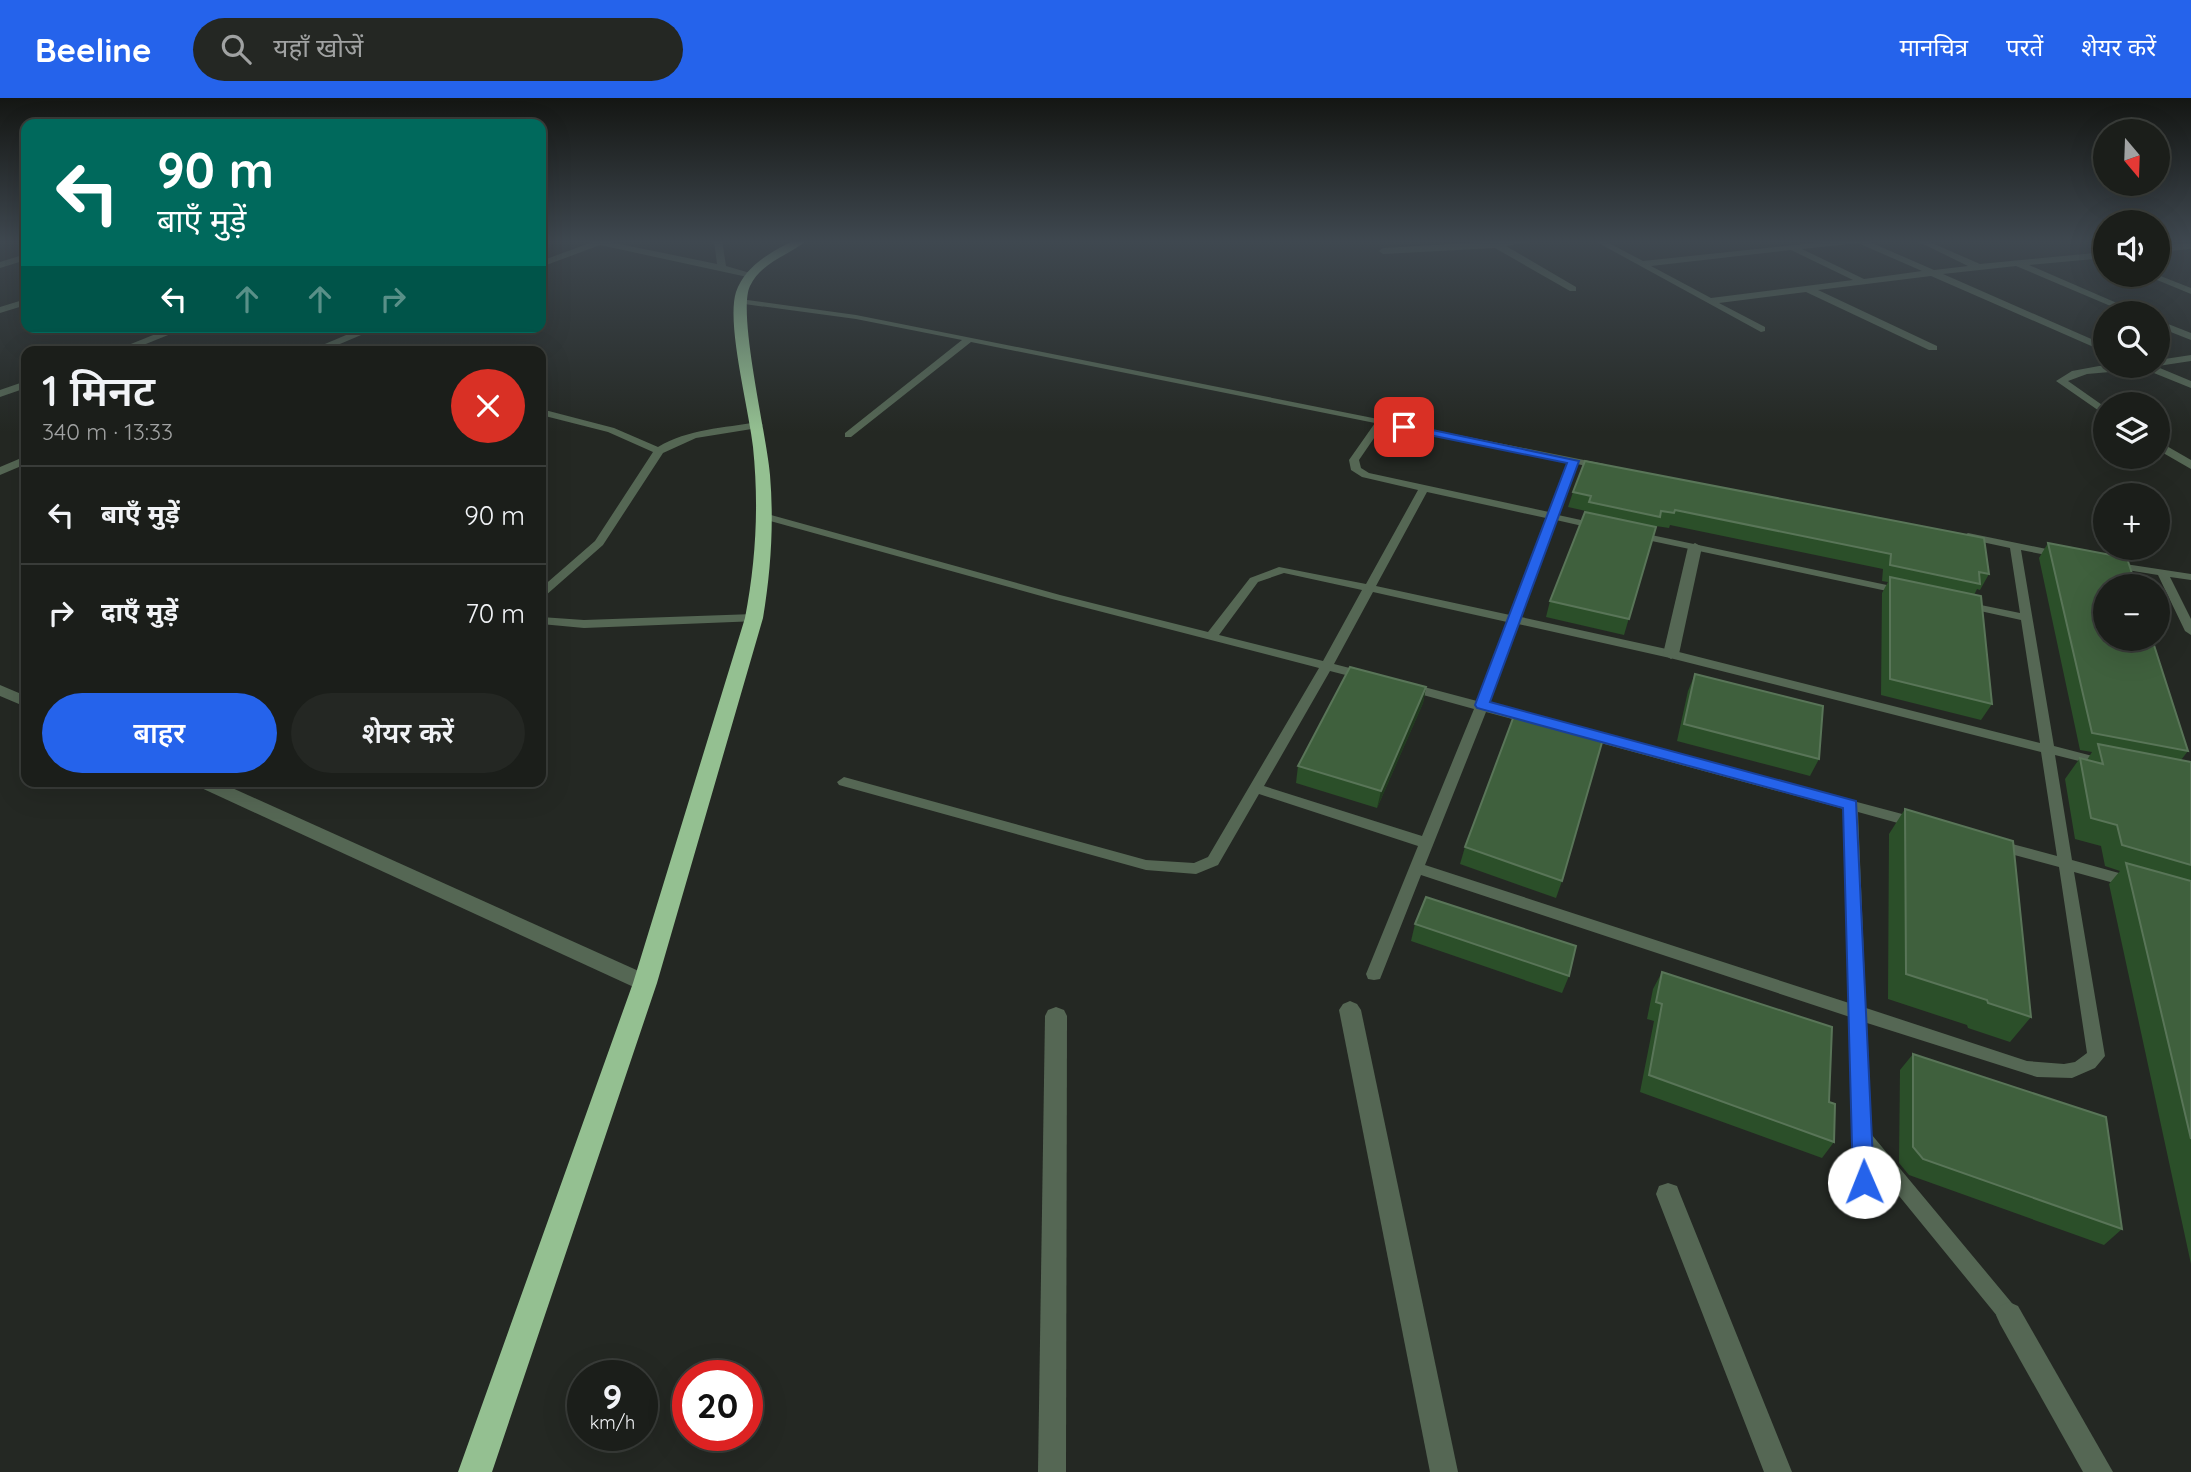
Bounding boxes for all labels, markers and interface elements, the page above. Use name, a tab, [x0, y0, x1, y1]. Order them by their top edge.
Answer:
search box	[193, 18, 683, 81]
text: Beeline	[35, 29, 151, 70]
icon: search	[217, 30, 255, 68]
text: यहाँ खोजें	[273, 31, 363, 64]
text: मानचित्र	[1899, 32, 1968, 62]
text: परतें	[2006, 32, 2043, 62]
text: शेयर करें	[2081, 32, 2156, 62]
north arrow	[2093, 119, 2170, 196]
map controls	[2093, 119, 2170, 651]
text: 90 m	[157, 139, 274, 200]
icon: left	[42, 147, 133, 238]
text: बाएँ मुड़ें	[157, 200, 246, 240]
button: sound	[2093, 210, 2170, 287]
icon: left	[155, 280, 193, 318]
icon: ahead	[228, 280, 266, 318]
icon: ahead	[301, 280, 339, 318]
icon: right	[374, 280, 412, 318]
button: search	[2093, 301, 2170, 378]
text: 1 मिनट	[42, 364, 155, 417]
button: close	[451, 369, 525, 443]
button: layers	[2093, 392, 2170, 469]
pin	[1374, 397, 1434, 457]
icon: arrive	[1385, 408, 1423, 446]
text: 340 m · 13:33	[42, 417, 173, 446]
button: +	[2093, 483, 2170, 560]
icon: left	[42, 496, 80, 534]
text: बाएँ मुड़ें	[101, 497, 180, 530]
text: 90 m	[464, 499, 525, 532]
button: −	[2093, 574, 2170, 651]
icon: right	[42, 594, 80, 632]
text: दाएँ मुड़ें	[101, 595, 178, 628]
text: 70 m	[465, 597, 525, 630]
button: बाहर	[42, 693, 277, 773]
button: शेयर करें	[291, 693, 525, 773]
position arrow	[1827, 1145, 1901, 1219]
speed limit sign: 20	[672, 1360, 763, 1451]
text: 9	[603, 1374, 622, 1418]
text: km/h	[590, 1411, 635, 1434]

